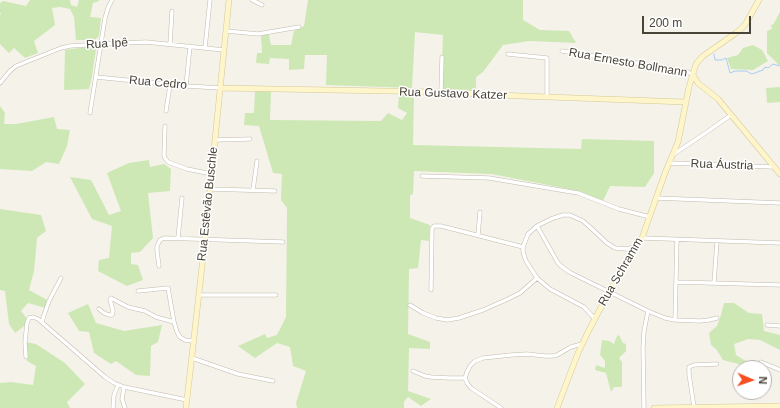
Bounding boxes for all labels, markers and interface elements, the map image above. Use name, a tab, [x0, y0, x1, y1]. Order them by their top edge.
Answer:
scale bar	[644, 8, 753, 34]
text: 200 m	[649, 16, 682, 30]
street label: Rua Ipê	[86, 36, 128, 52]
street label: Rua Ernesto Bollmann	[568, 45, 688, 81]
street label: Rua Cedro	[128, 73, 188, 93]
street label: Rua Gustavo Katzer	[399, 85, 507, 103]
street label: Rua Estêvão Buschle	[195, 146, 221, 262]
street label: Rua Áustria	[690, 157, 754, 173]
street label: Rua Schramm	[596, 235, 646, 309]
north arrow	[732, 360, 772, 400]
text: N	[757, 376, 769, 385]

